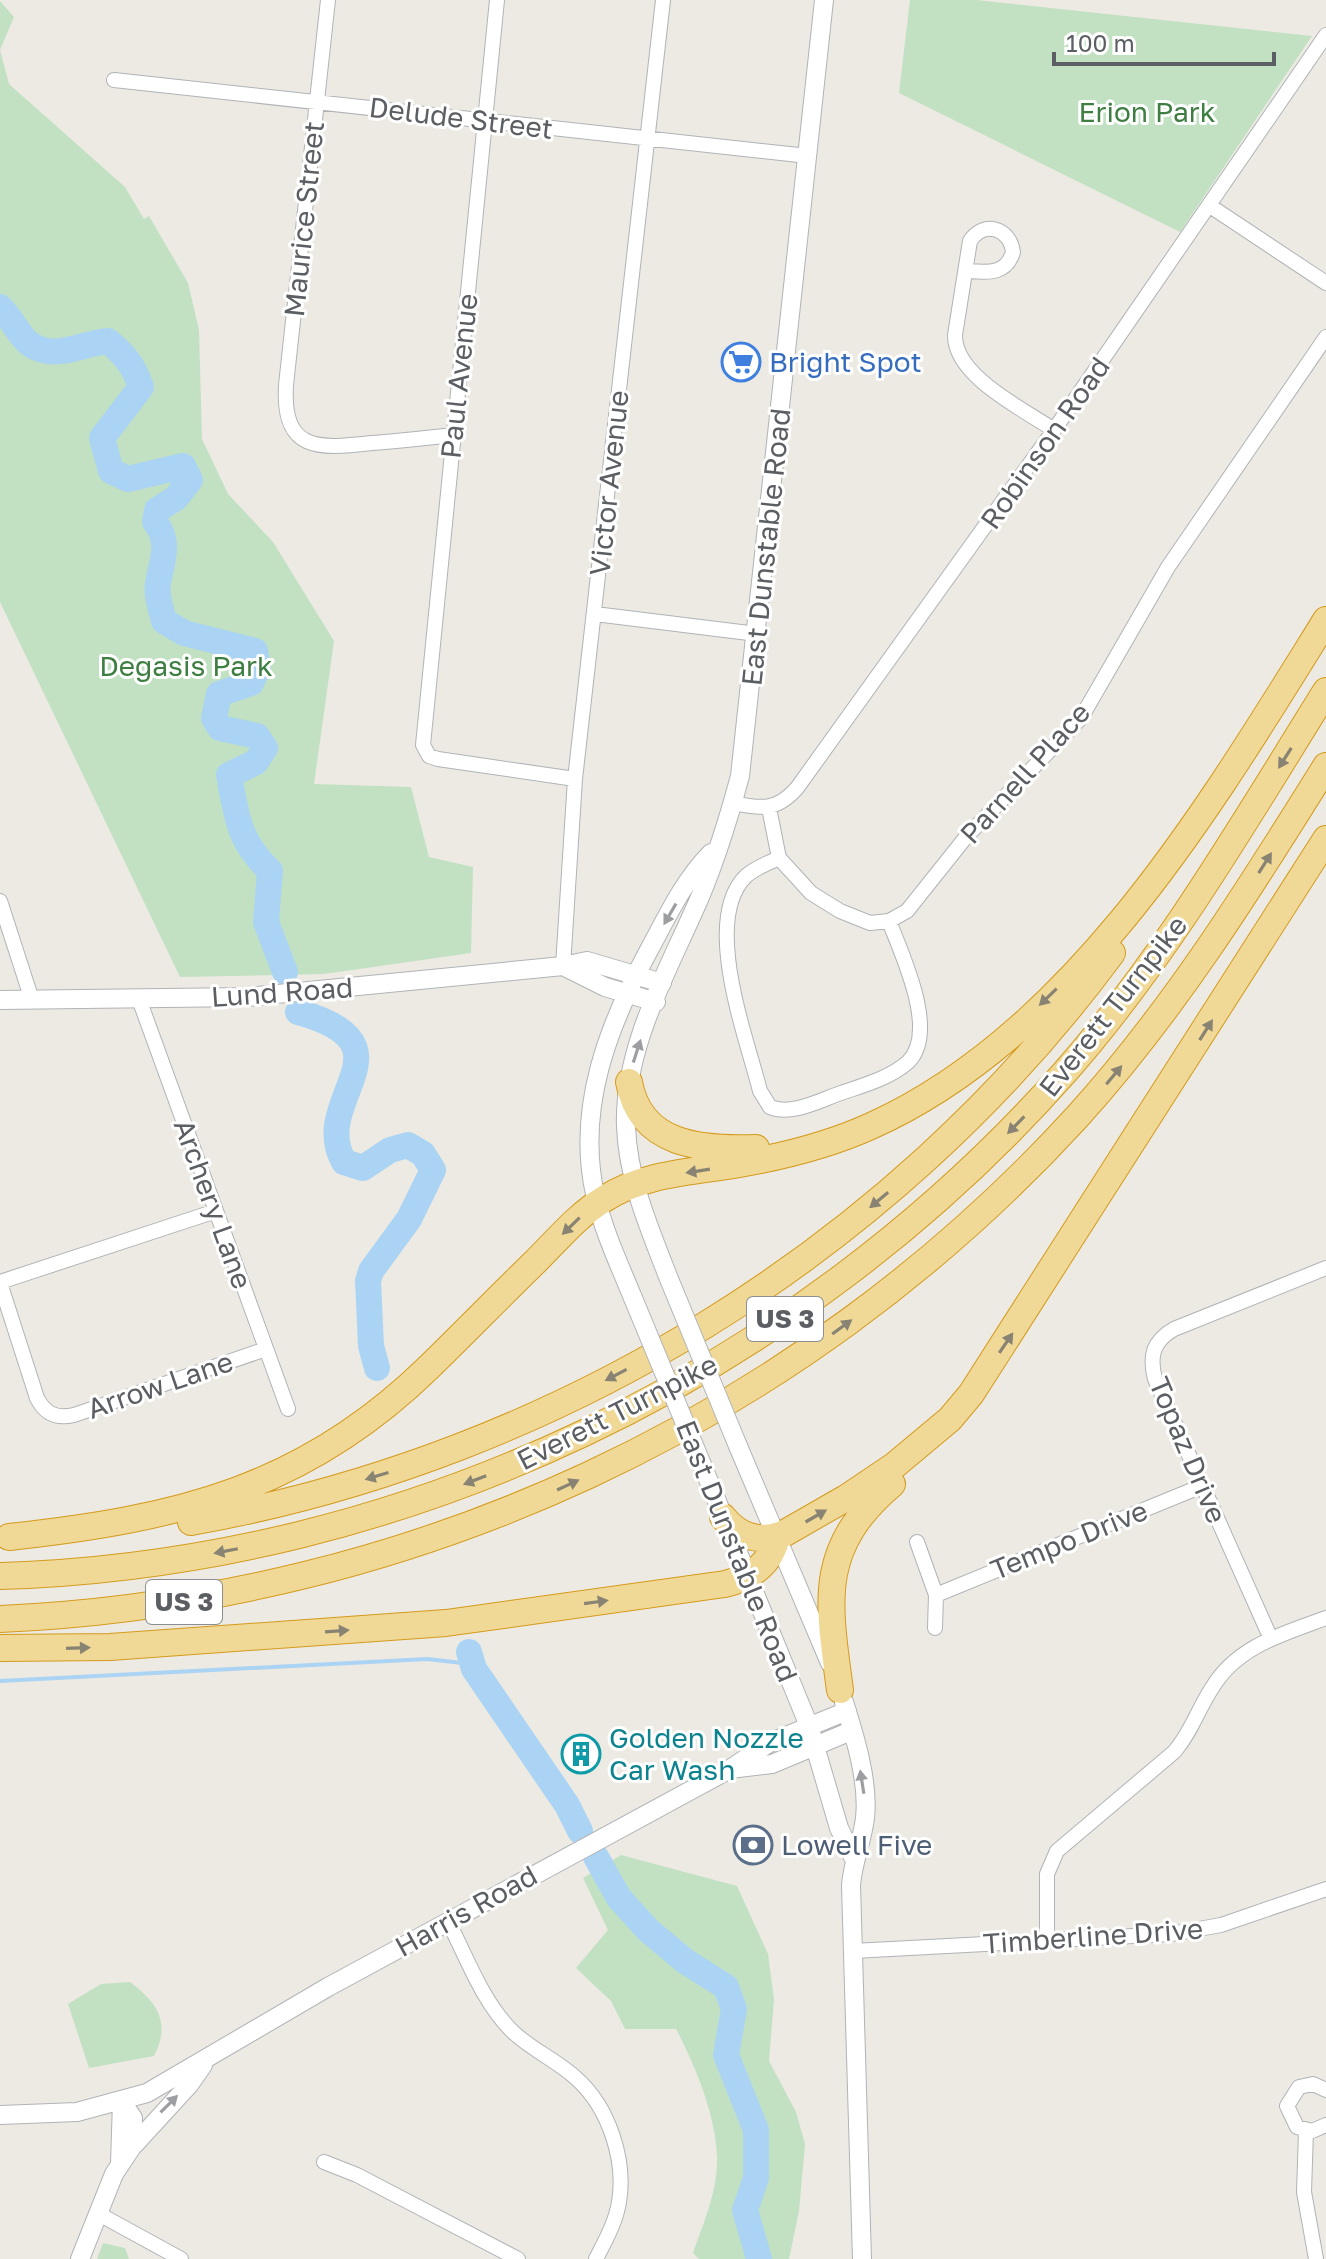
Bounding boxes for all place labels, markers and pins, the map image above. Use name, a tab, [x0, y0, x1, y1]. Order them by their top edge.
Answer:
supermarket icon: Bright Spot	[720, 341, 762, 383]
place label: Bright Spot	[769, 345, 922, 378]
place label: Golden Nozzle Car Wash	[609, 1721, 804, 1786]
building icon: Golden Nozzle Car Wash	[560, 1733, 602, 1775]
bank icon: Lowell Five	[732, 1824, 774, 1866]
place label: Lowell Five	[781, 1828, 932, 1861]

